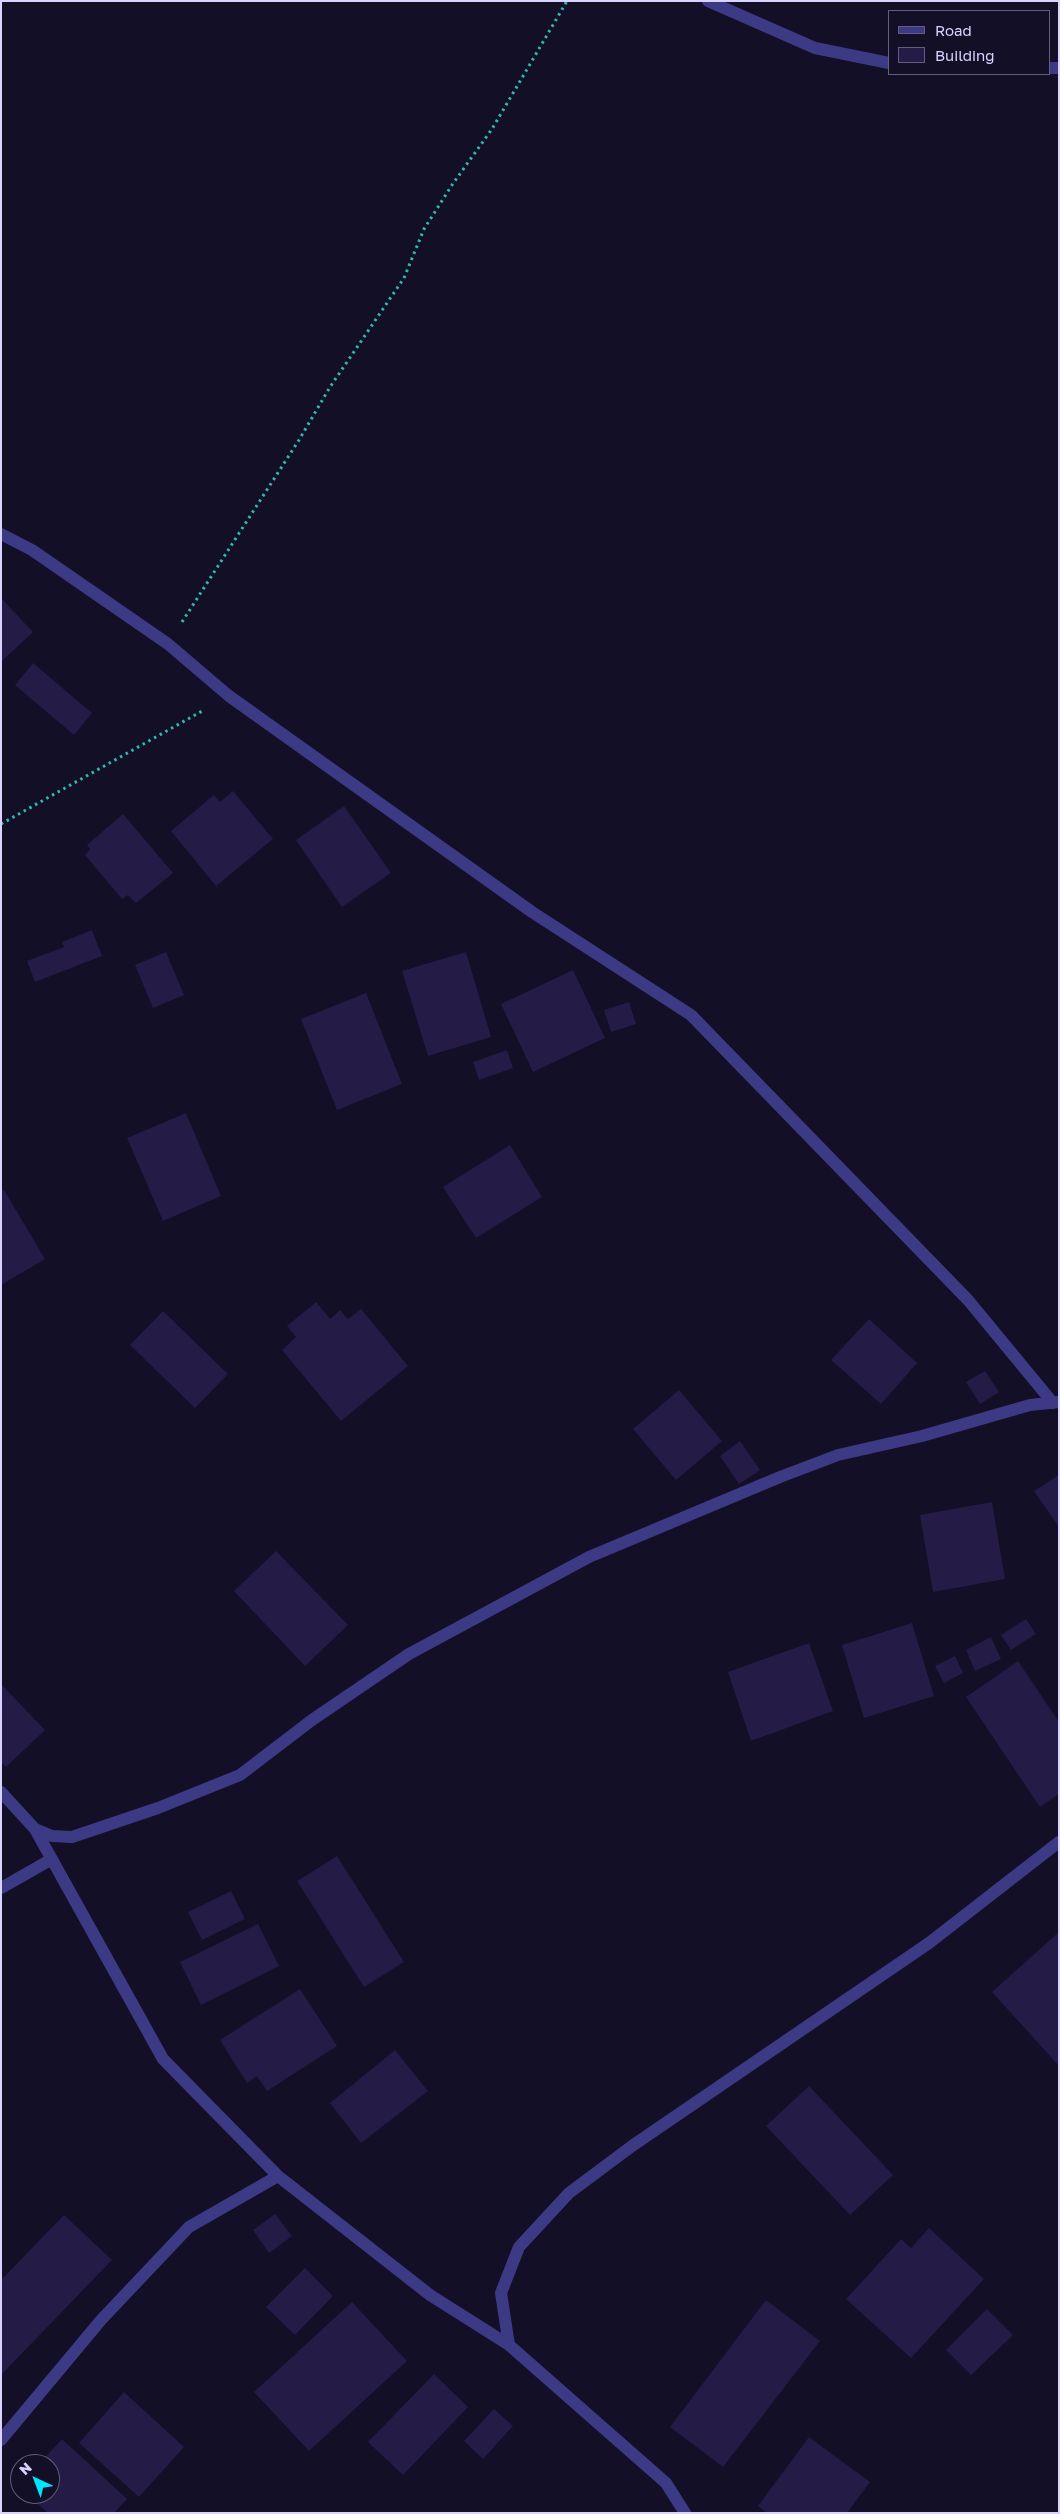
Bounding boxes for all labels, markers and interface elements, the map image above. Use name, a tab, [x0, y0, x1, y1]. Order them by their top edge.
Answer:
legend	[888, 10, 1050, 75]
text: Road	[935, 21, 972, 39]
text: Building	[935, 46, 995, 64]
north arrow	[10, 2454, 60, 2504]
text: N	[15, 2459, 35, 2478]

